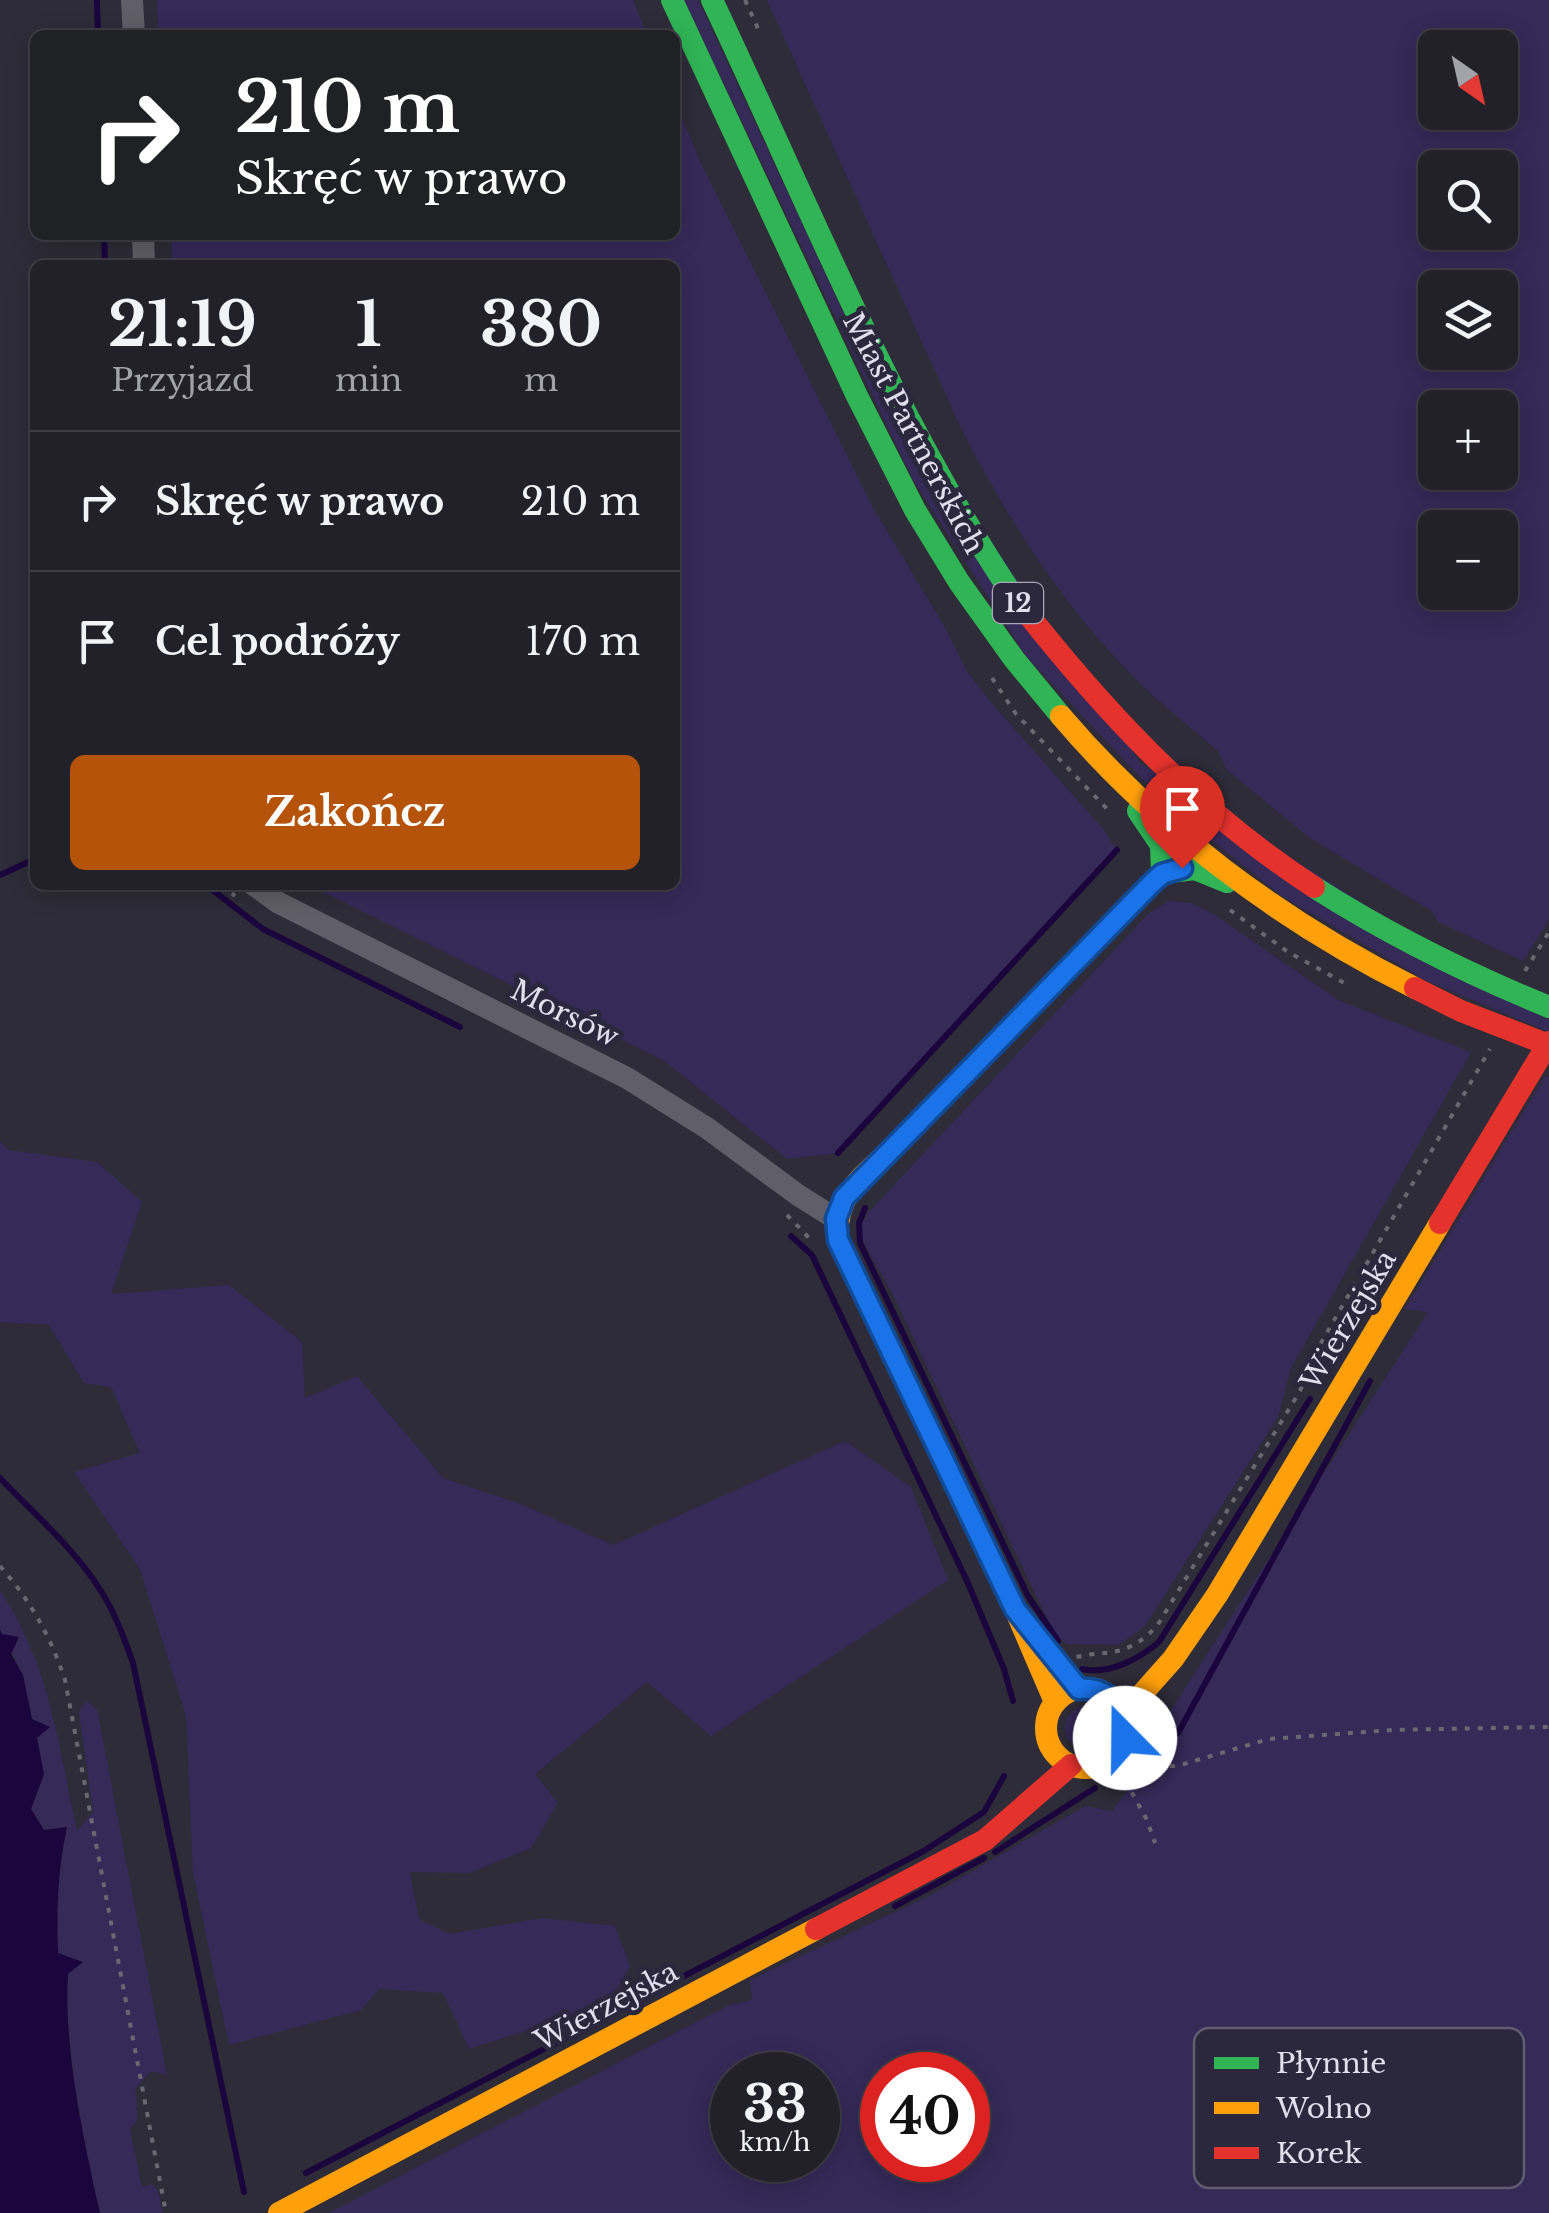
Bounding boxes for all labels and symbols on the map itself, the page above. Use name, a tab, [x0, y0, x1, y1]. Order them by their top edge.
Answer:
north arrow	[1418, 30, 1518, 130]
street label: Miast Partnerskich	[835, 307, 992, 560]
road number: 12	[993, 583, 1043, 623]
pin	[1140, 766, 1225, 869]
street label: Morsów	[505, 972, 625, 1055]
street label: Wierzejska	[1292, 1243, 1404, 1398]
position arrow	[1073, 1686, 1177, 1790]
street label: Wierzejska	[528, 1954, 684, 2059]
legend	[1194, 2028, 1524, 2188]
text: Płynnie	[1276, 2046, 1386, 2081]
speed limit sign: 40	[860, 2052, 990, 2182]
text: Wolno	[1275, 2091, 1372, 2126]
text: Korek	[1276, 2136, 1362, 2171]

